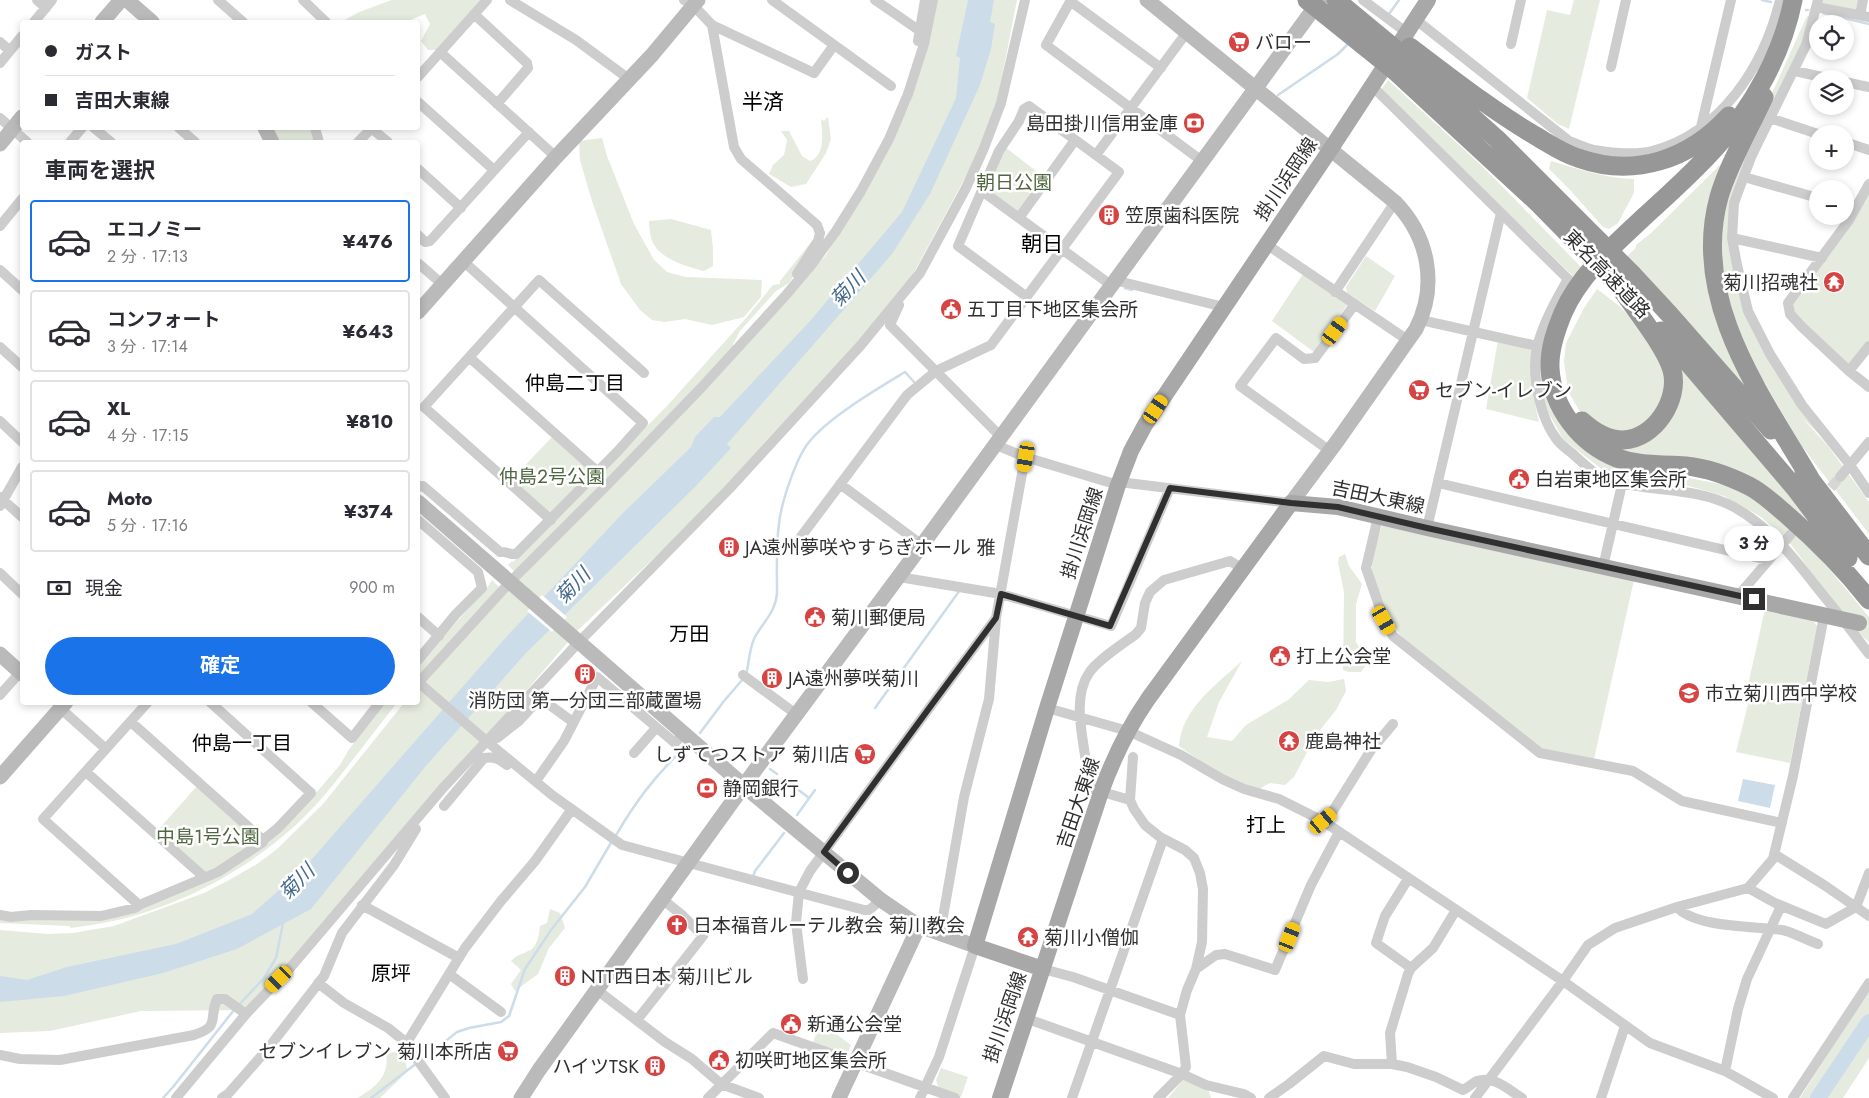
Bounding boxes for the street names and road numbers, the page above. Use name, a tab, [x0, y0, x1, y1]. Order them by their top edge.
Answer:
street label: 掛川浜岡線	[1248, 132, 1324, 226]
street label: 東名高速道路	[1558, 224, 1656, 324]
street label: 吉田大東線	[1329, 474, 1427, 520]
street label: 掛川浜岡線	[1054, 484, 1110, 582]
street label: 吉田大東線	[1050, 754, 1106, 852]
street label: 掛川浜岡線	[977, 968, 1033, 1066]

